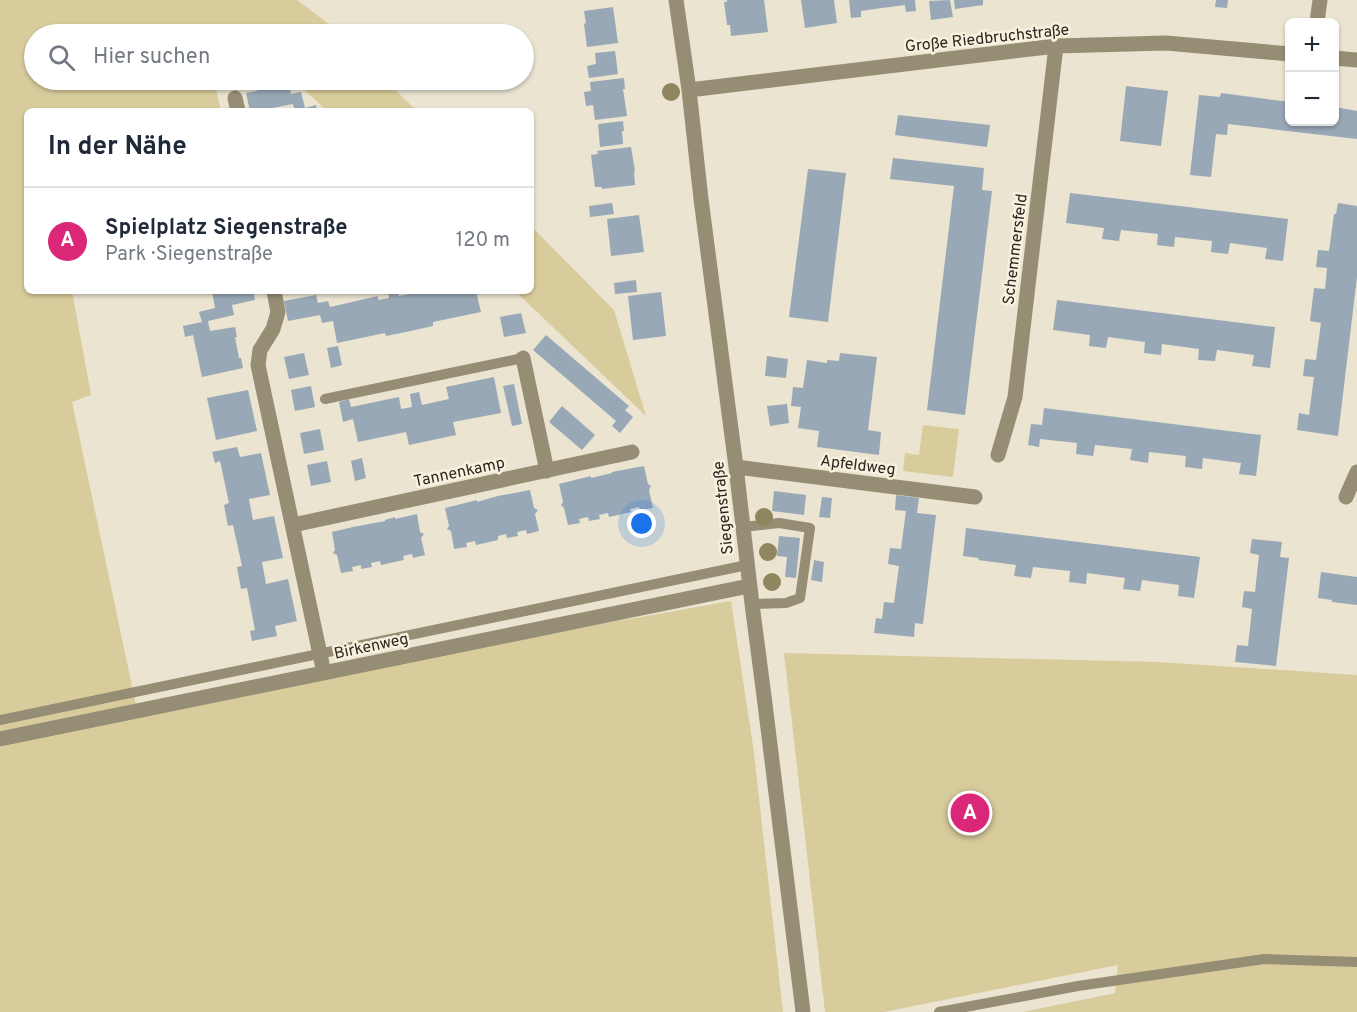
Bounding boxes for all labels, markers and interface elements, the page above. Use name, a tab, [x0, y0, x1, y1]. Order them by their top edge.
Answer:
map controls	[1285, 18, 1339, 126]
button: +	[1285, 18, 1339, 72]
street label: Große Riedbruchstraße	[904, 20, 1070, 58]
search box	[24, 24, 534, 90]
icon: search	[45, 41, 78, 74]
text: Hier suchen	[93, 44, 210, 71]
button: −	[1285, 72, 1339, 126]
text: In der Nähe	[48, 131, 187, 164]
street label: Schemmersfeld	[999, 193, 1033, 306]
text: Spielplatz Siegenstraße	[105, 215, 347, 242]
text: A	[60, 228, 75, 254]
text: 120 m	[456, 228, 510, 254]
text: Park · Siegenstraße	[105, 242, 273, 268]
street label: Apfeldweg	[819, 451, 897, 481]
street label: Tannenkamp	[412, 454, 507, 492]
street label: Siegenstraße	[709, 460, 739, 555]
your location	[627, 509, 656, 538]
street label: Birkenweg	[332, 629, 410, 665]
pin: A	[950, 790, 990, 836]

